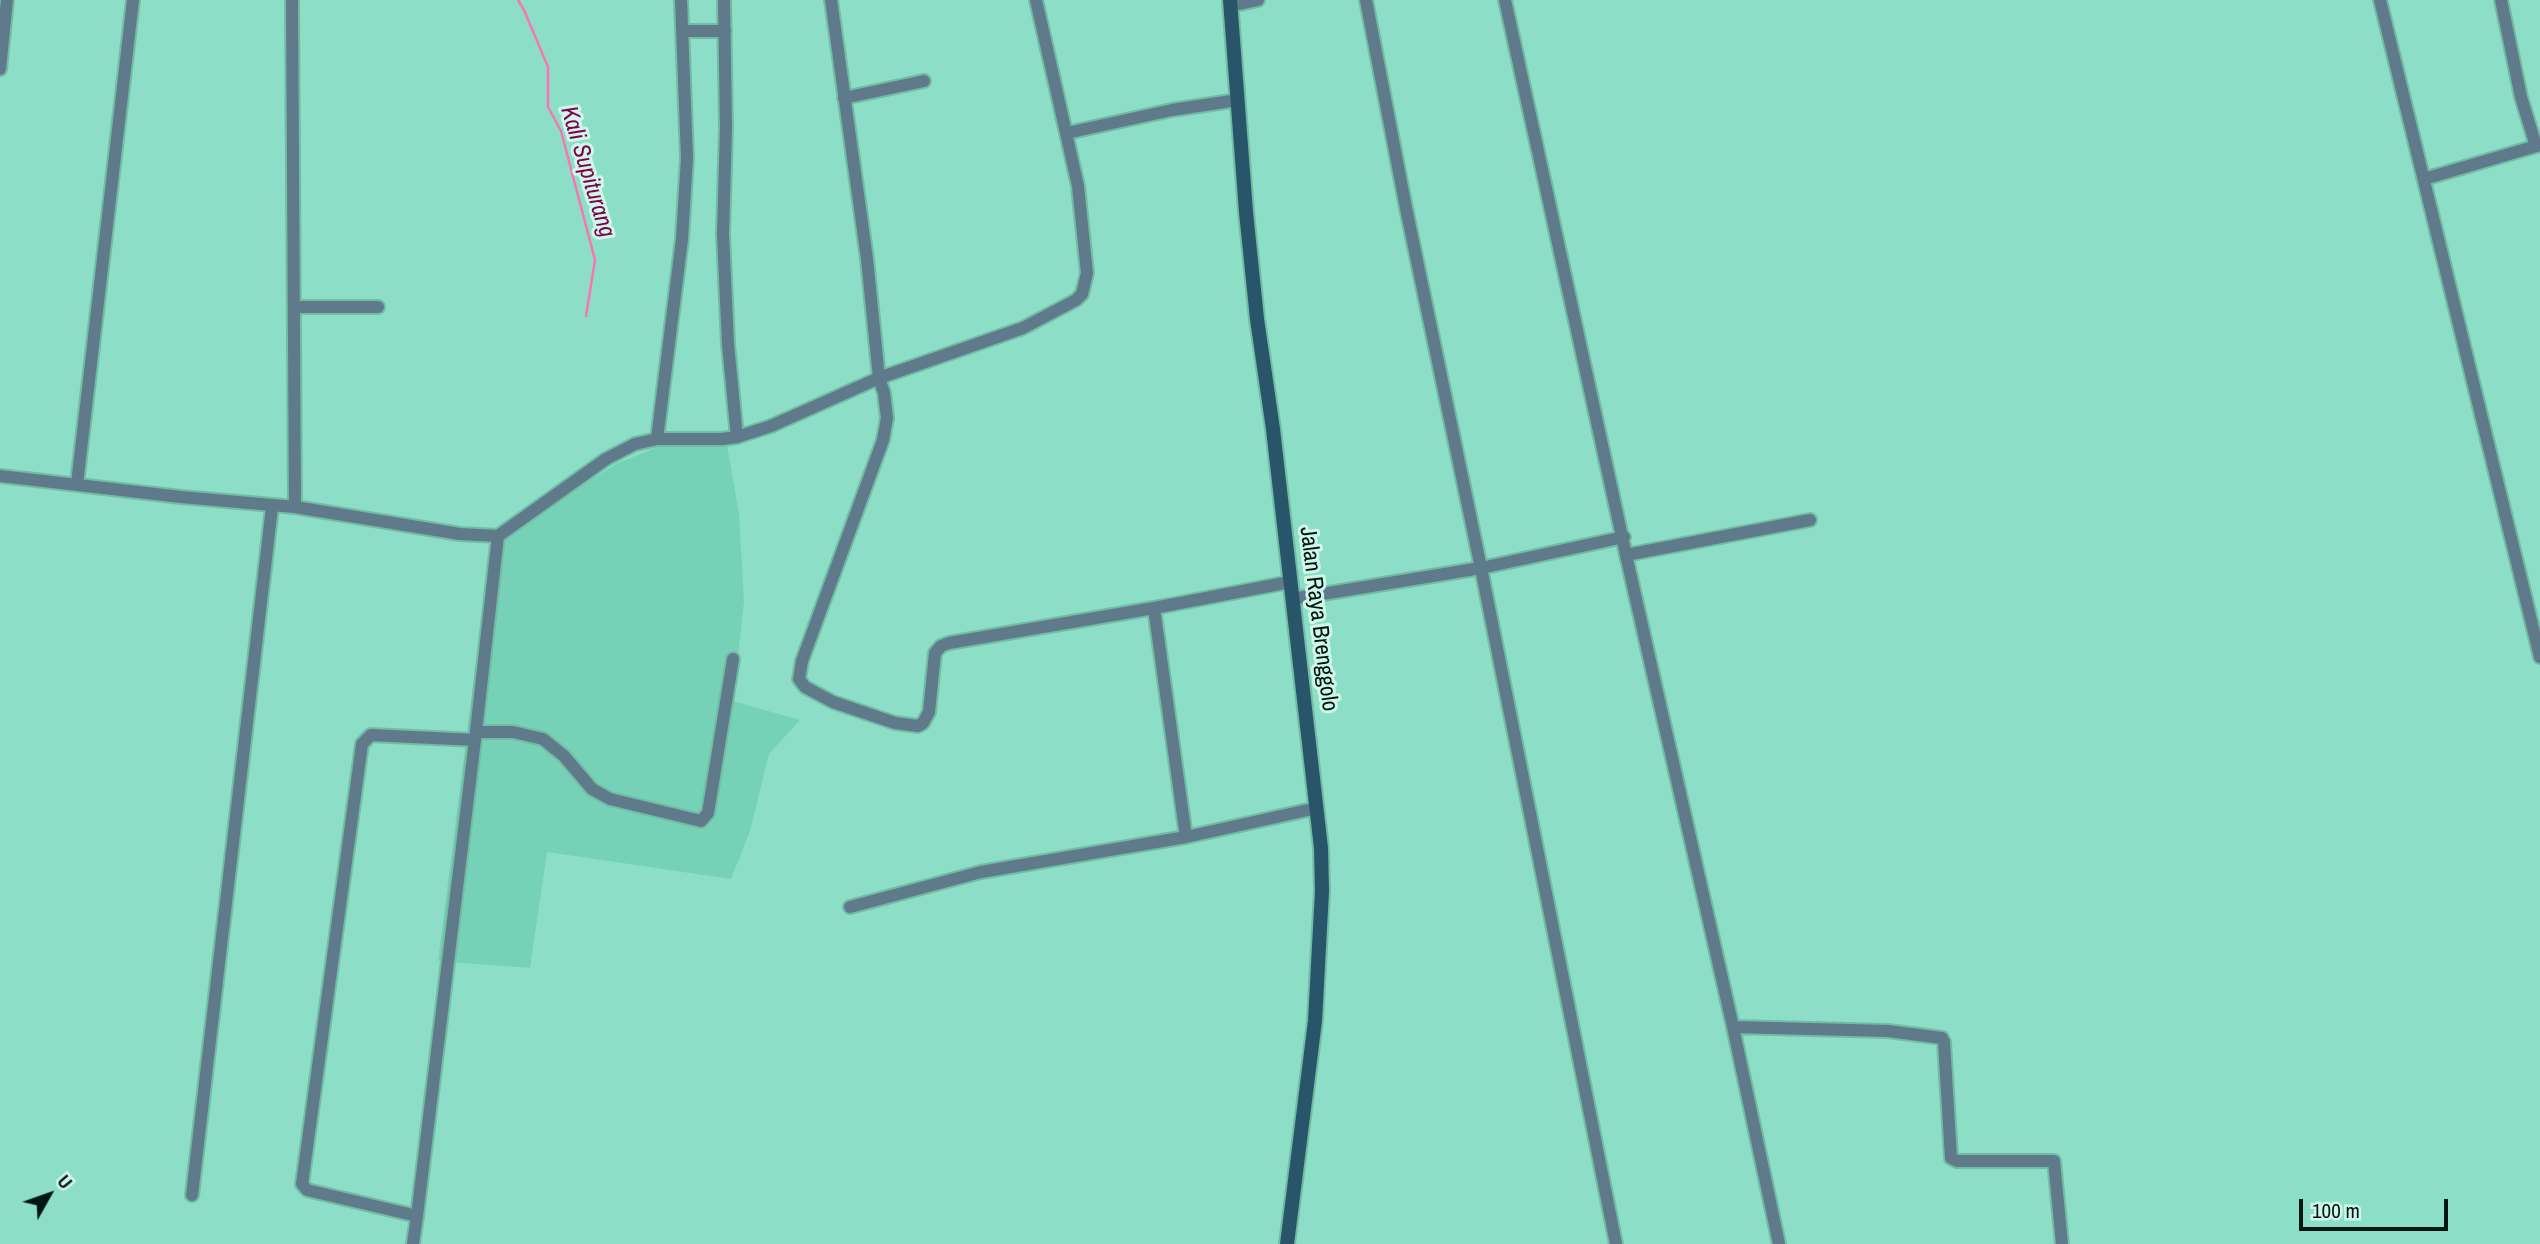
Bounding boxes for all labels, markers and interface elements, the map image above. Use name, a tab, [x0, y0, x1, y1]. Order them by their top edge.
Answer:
water label: Kali Supiturang	[553, 103, 621, 241]
street label: Jalan Raya Brenggolo	[1293, 525, 1343, 713]
north arrow	[14, 1160, 84, 1230]
text: U	[52, 1169, 79, 1194]
scale bar	[2302, 1184, 2451, 1228]
text: 100 m	[2312, 1196, 2360, 1225]

